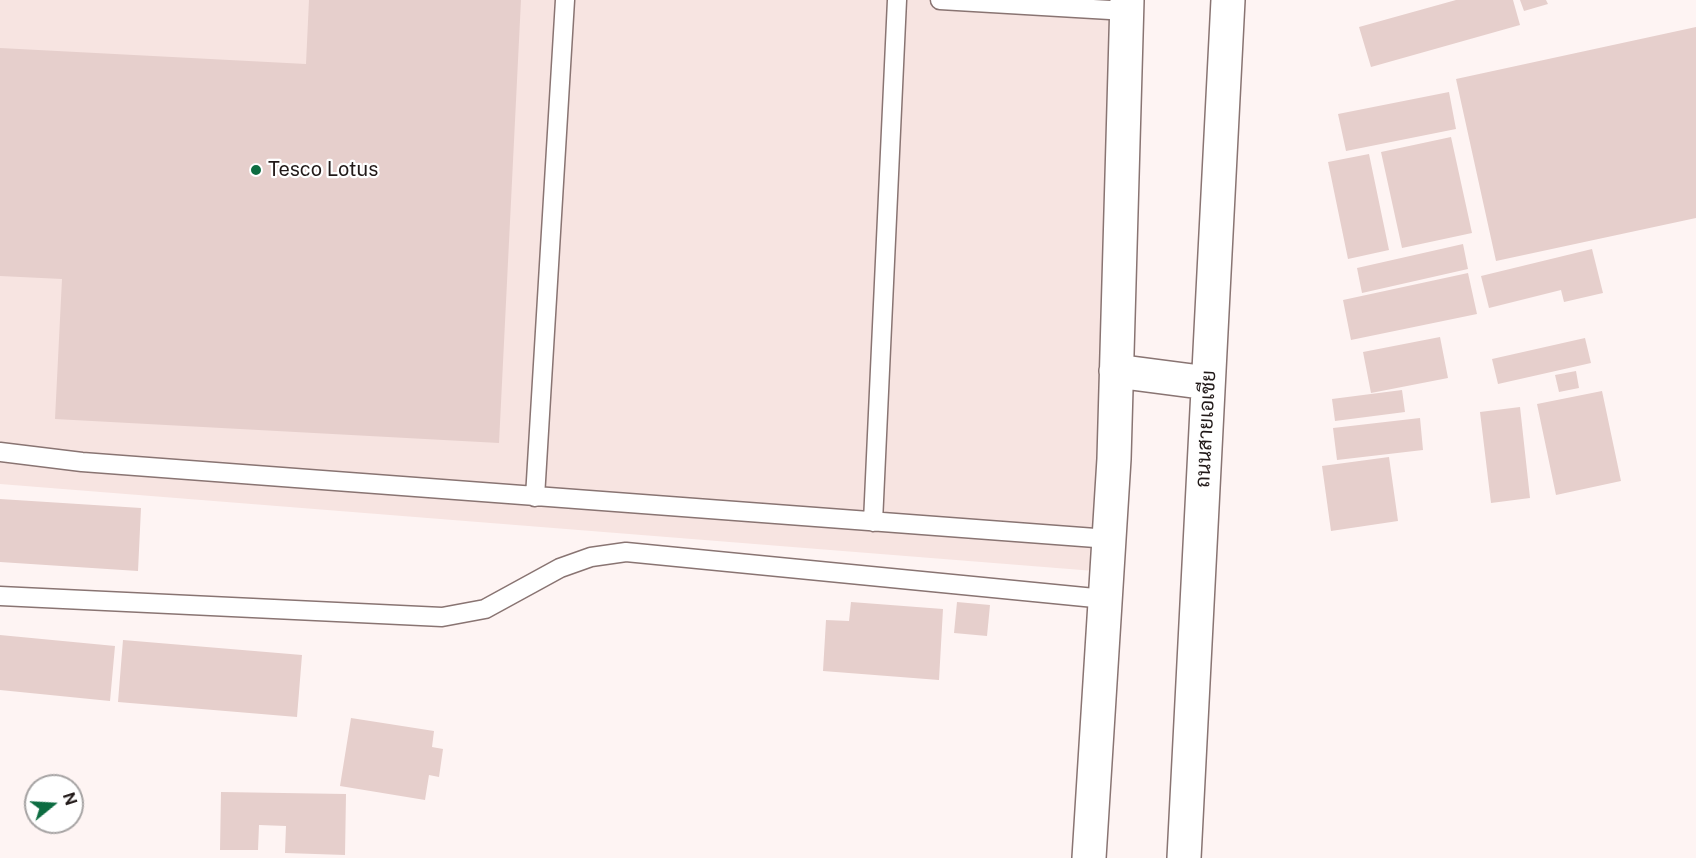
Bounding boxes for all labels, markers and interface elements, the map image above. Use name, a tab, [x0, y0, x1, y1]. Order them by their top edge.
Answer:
place label: Tesco Lotus	[268, 158, 378, 182]
marker: Tesco Lotus	[249, 163, 263, 177]
street label: ถนนสายเอเชีย	[1191, 370, 1221, 488]
north arrow	[24, 774, 84, 834]
text: N	[59, 790, 81, 808]

